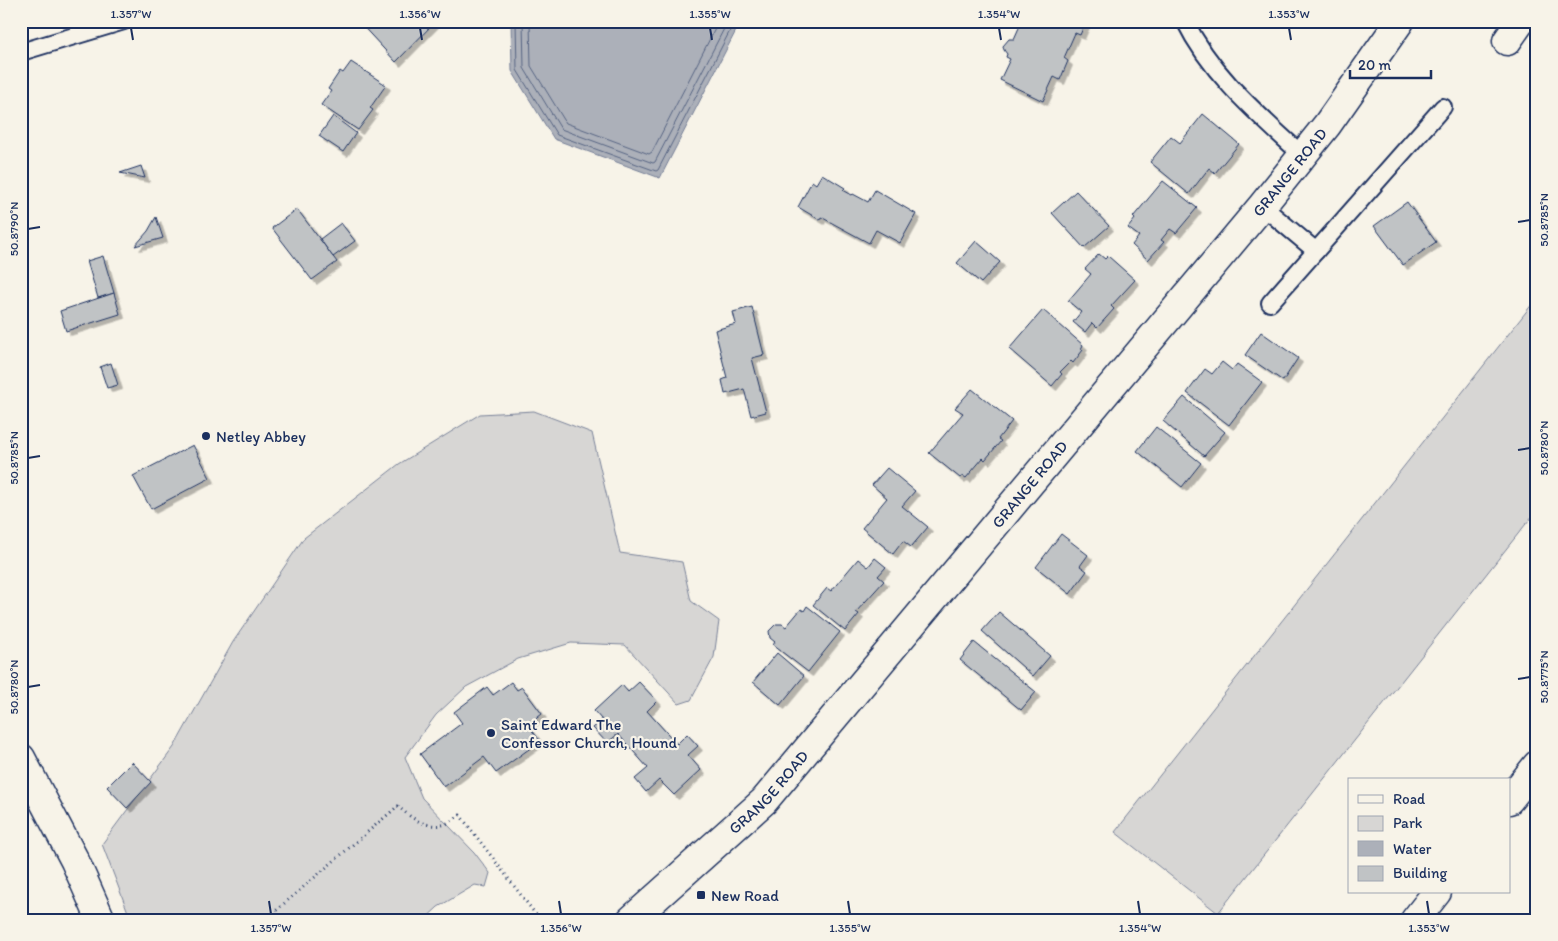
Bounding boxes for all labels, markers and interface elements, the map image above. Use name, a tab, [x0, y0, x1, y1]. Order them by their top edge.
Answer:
text: 1.357°W	[110, 7, 152, 21]
text: 1.356°W	[399, 7, 441, 21]
text: 1.355°W	[689, 7, 731, 21]
text: 1.354°W	[978, 7, 1020, 21]
text: 1.353°W	[1268, 7, 1310, 21]
scale bar	[1350, 48, 1432, 80]
text: 20 m	[1358, 56, 1392, 74]
street label: GRANGE ROAD	[1248, 124, 1331, 220]
text: 50.8785°N	[1537, 193, 1551, 247]
text: 50.8790°N	[7, 202, 21, 256]
text: 50.8780°N	[1537, 421, 1551, 475]
place label: Netley Abbey	[216, 427, 306, 446]
marker: Netley Abbey	[200, 430, 212, 442]
text: 50.8785°N	[7, 431, 21, 485]
street label: GRANGE ROAD	[987, 436, 1071, 531]
text: 50.8775°N	[1537, 650, 1551, 704]
text: 50.8780°N	[7, 660, 21, 714]
place label: Saint Edward The Confessor Church, Hound	[501, 715, 677, 752]
marker: Saint Edward The Confessor Church, Hound	[485, 727, 497, 739]
street label: GRANGE ROAD	[725, 746, 812, 838]
legend	[1348, 778, 1510, 894]
text: Road	[1393, 790, 1426, 808]
text: Park	[1393, 814, 1423, 832]
text: Water	[1393, 840, 1432, 858]
text: Building	[1393, 864, 1447, 882]
place label: New Road	[711, 886, 779, 905]
marker: New Road	[695, 889, 707, 901]
text: 1.357°W	[250, 921, 292, 935]
text: 1.356°W	[540, 921, 582, 935]
text: 1.355°W	[829, 921, 871, 935]
text: 1.354°W	[1119, 921, 1161, 935]
text: 1.353°W	[1408, 921, 1450, 935]

